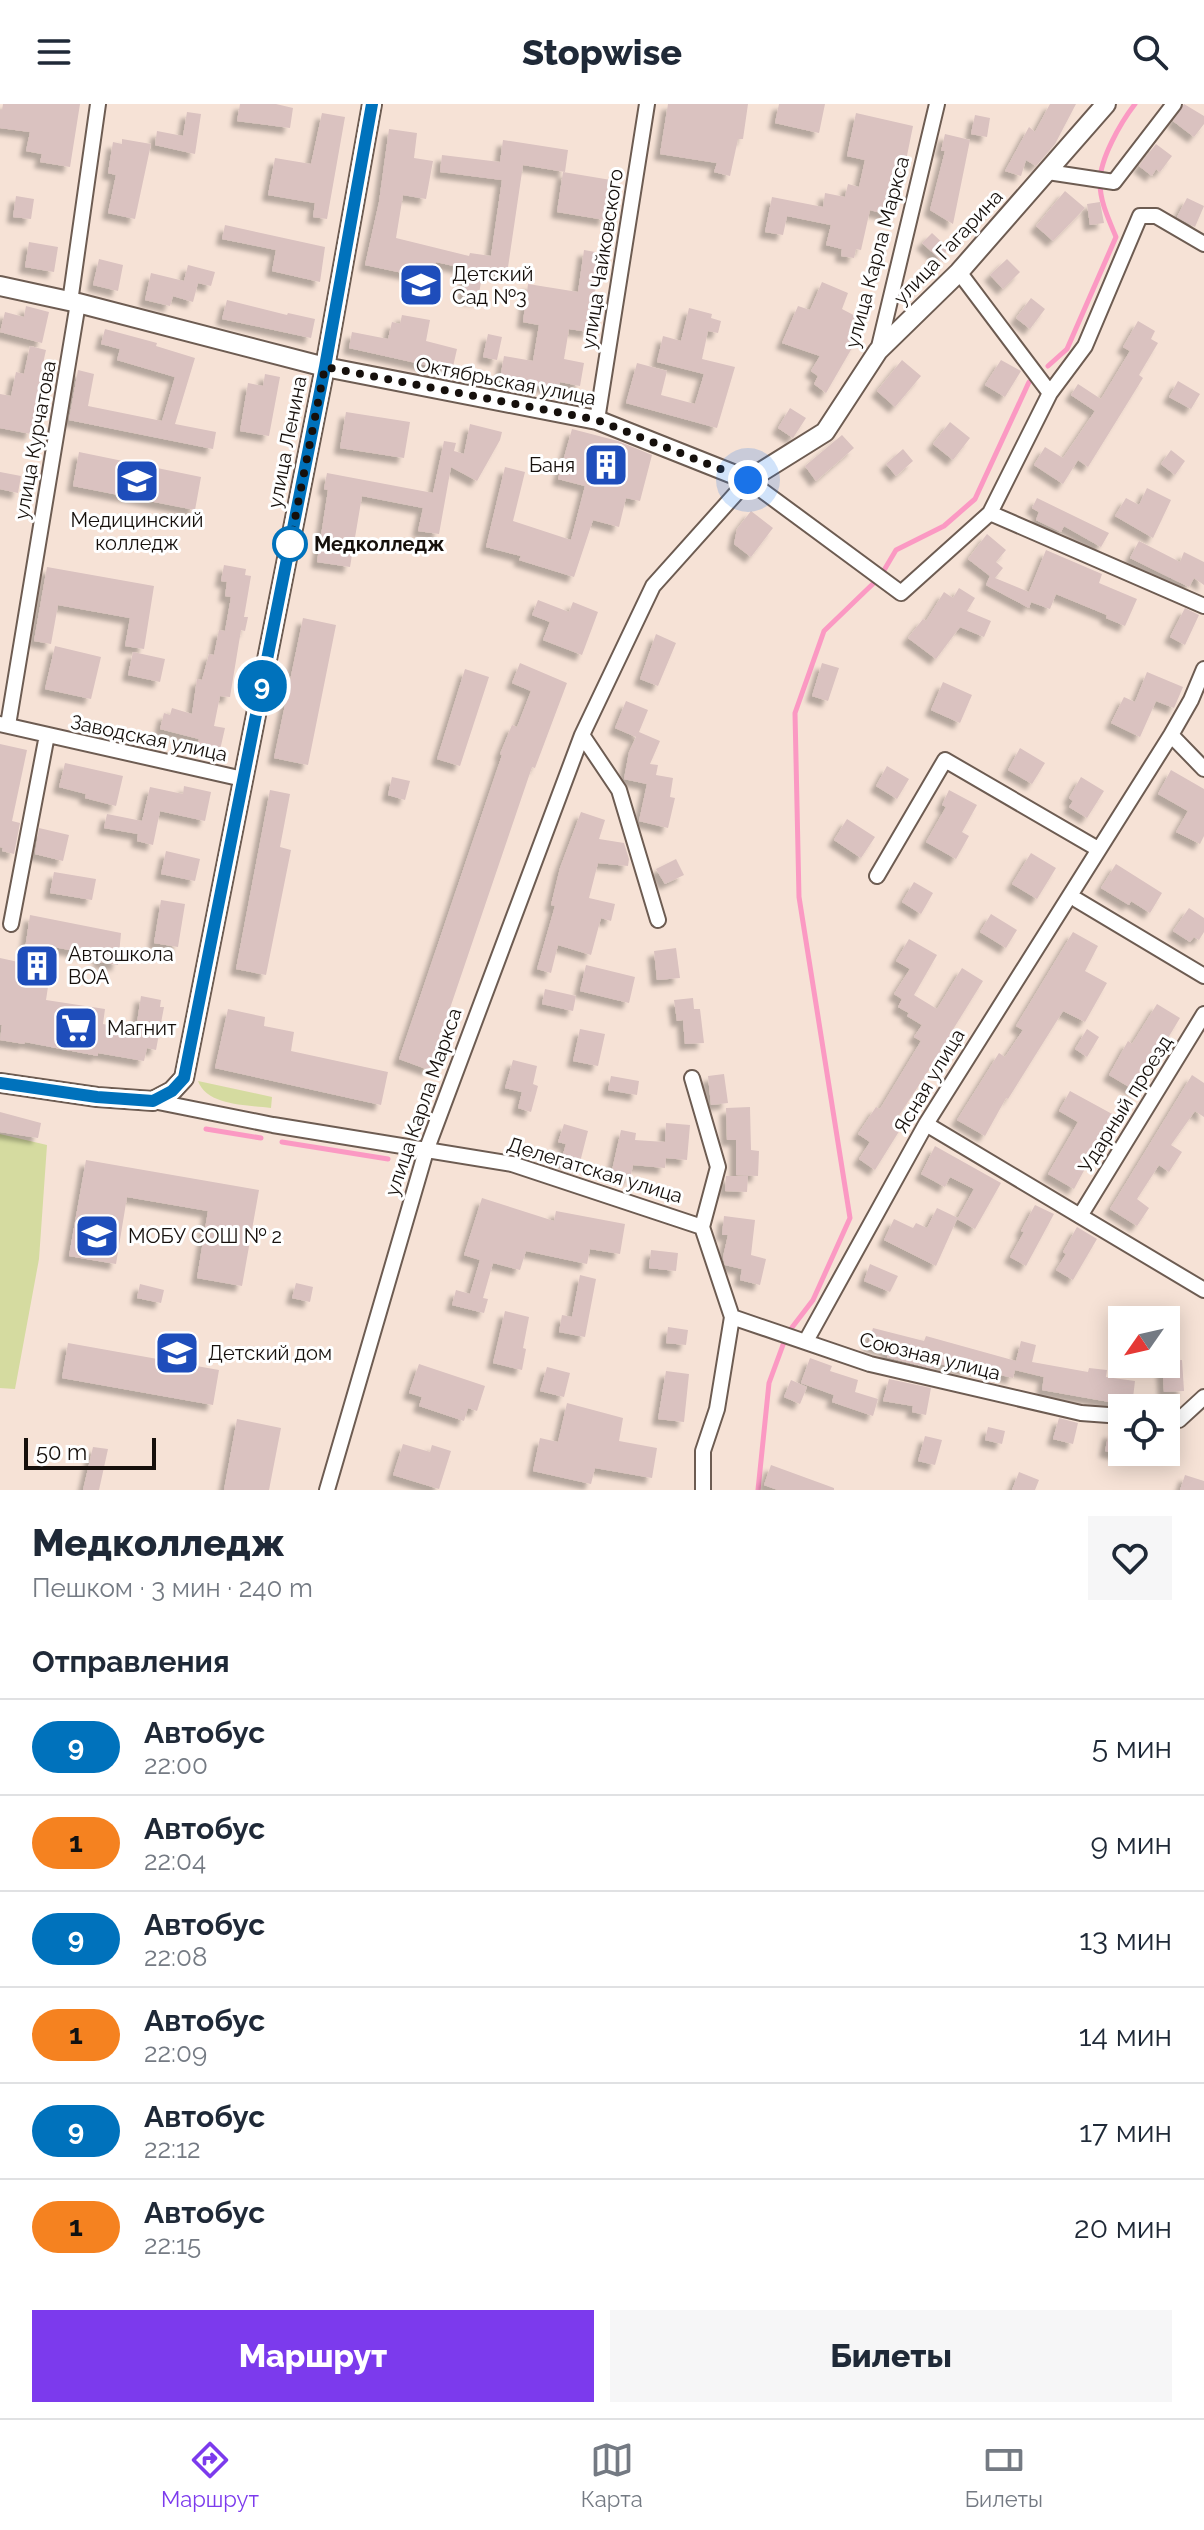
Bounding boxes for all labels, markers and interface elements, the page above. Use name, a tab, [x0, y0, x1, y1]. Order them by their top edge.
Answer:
icon: menu	[32, 30, 76, 74]
icon: search	[1128, 30, 1172, 74]
text: Stopwise	[522, 31, 682, 73]
street label: улица Карла Маркса	[840, 154, 914, 350]
street label: улица Чайковского	[576, 167, 628, 351]
street label: улица Гагарина	[889, 184, 1007, 310]
school or university icon: Детский Сад №3	[397, 261, 445, 309]
place label: Детский Сад №3	[452, 262, 533, 309]
street label: Октябрьская улица	[414, 352, 598, 410]
street label: улица Курчатова	[9, 359, 61, 521]
street label: улица Ленина	[262, 374, 312, 510]
building icon: Баня	[582, 441, 630, 489]
place label: Баня	[529, 453, 575, 477]
school or university icon: Медицинский колледж	[113, 457, 161, 505]
your location	[728, 460, 768, 500]
place label: Медицинский колледж	[71, 508, 203, 555]
marker: Медколледж	[273, 527, 307, 561]
place label: Медколледж	[314, 532, 444, 556]
line badge: 9	[236, 660, 288, 712]
text: 9	[254, 669, 270, 702]
street label: Заводская улица	[68, 710, 230, 766]
building icon: Автошкола ВОА	[13, 942, 61, 990]
place label: Автошкола ВОА	[68, 942, 174, 989]
supermarket icon: Магнит	[52, 1004, 100, 1052]
street label: улица Карла Маркса	[380, 1005, 466, 1199]
place label: Магнит	[107, 1016, 177, 1040]
street label: Ясная улица	[888, 1024, 970, 1138]
street label: Ударный проезд	[1073, 1031, 1177, 1177]
street label: Делегатская улица	[504, 1132, 686, 1208]
school or university icon: МОБУ СОШ № 2	[73, 1212, 121, 1260]
place label: МОБУ СОШ № 2	[128, 1224, 282, 1248]
north arrow	[1108, 1306, 1180, 1378]
map controls	[1108, 1306, 1180, 1466]
street label: Союзная улица	[857, 1327, 1003, 1385]
school or university icon: Детский дом	[153, 1329, 201, 1377]
place label: Детский дом	[208, 1341, 332, 1365]
button: locate	[1108, 1394, 1180, 1466]
scale bar	[24, 1434, 156, 1470]
text: 50 m	[36, 1439, 87, 1465]
button: heart	[1088, 1516, 1172, 1600]
text: Медколледж	[32, 1520, 285, 1565]
text: Пешком · 3 мин · 240 m	[32, 1573, 313, 1603]
text: Отправления	[32, 1644, 230, 1679]
text: Автобус	[144, 1715, 265, 1750]
text: 9	[68, 1730, 84, 1763]
text: 5 мин	[1092, 1730, 1172, 1765]
text: 22:00	[144, 1750, 208, 1780]
text: Автобус	[144, 1811, 265, 1846]
text: 1	[69, 1826, 83, 1859]
text: 9 мин	[1090, 1826, 1172, 1861]
text: 22:04	[144, 1846, 206, 1876]
text: Автобус	[144, 1907, 265, 1942]
text: 9	[68, 1922, 84, 1955]
text: 13 мин	[1079, 1922, 1172, 1957]
text: 22:08	[144, 1942, 207, 1972]
text: Автобус	[144, 2003, 265, 2038]
text: 1	[69, 2018, 83, 2051]
text: 14 мин	[1079, 2018, 1172, 2053]
text: 22:09	[144, 2038, 207, 2068]
text: Автобус	[144, 2099, 265, 2134]
text: 9	[68, 2114, 84, 2147]
text: 17 мин	[1079, 2114, 1172, 2149]
text: 22:12	[144, 2134, 201, 2164]
text: Автобус	[144, 2195, 265, 2230]
text: 1	[69, 2210, 83, 2243]
text: 20 мин	[1074, 2210, 1172, 2245]
text: 22:15	[144, 2230, 201, 2260]
button: Маршрут	[32, 2310, 594, 2402]
button: Билеты	[610, 2310, 1172, 2402]
tab: Маршрут	[161, 2438, 259, 2512]
tab: Карта	[581, 2438, 643, 2512]
tab: Билеты	[965, 2438, 1043, 2512]

